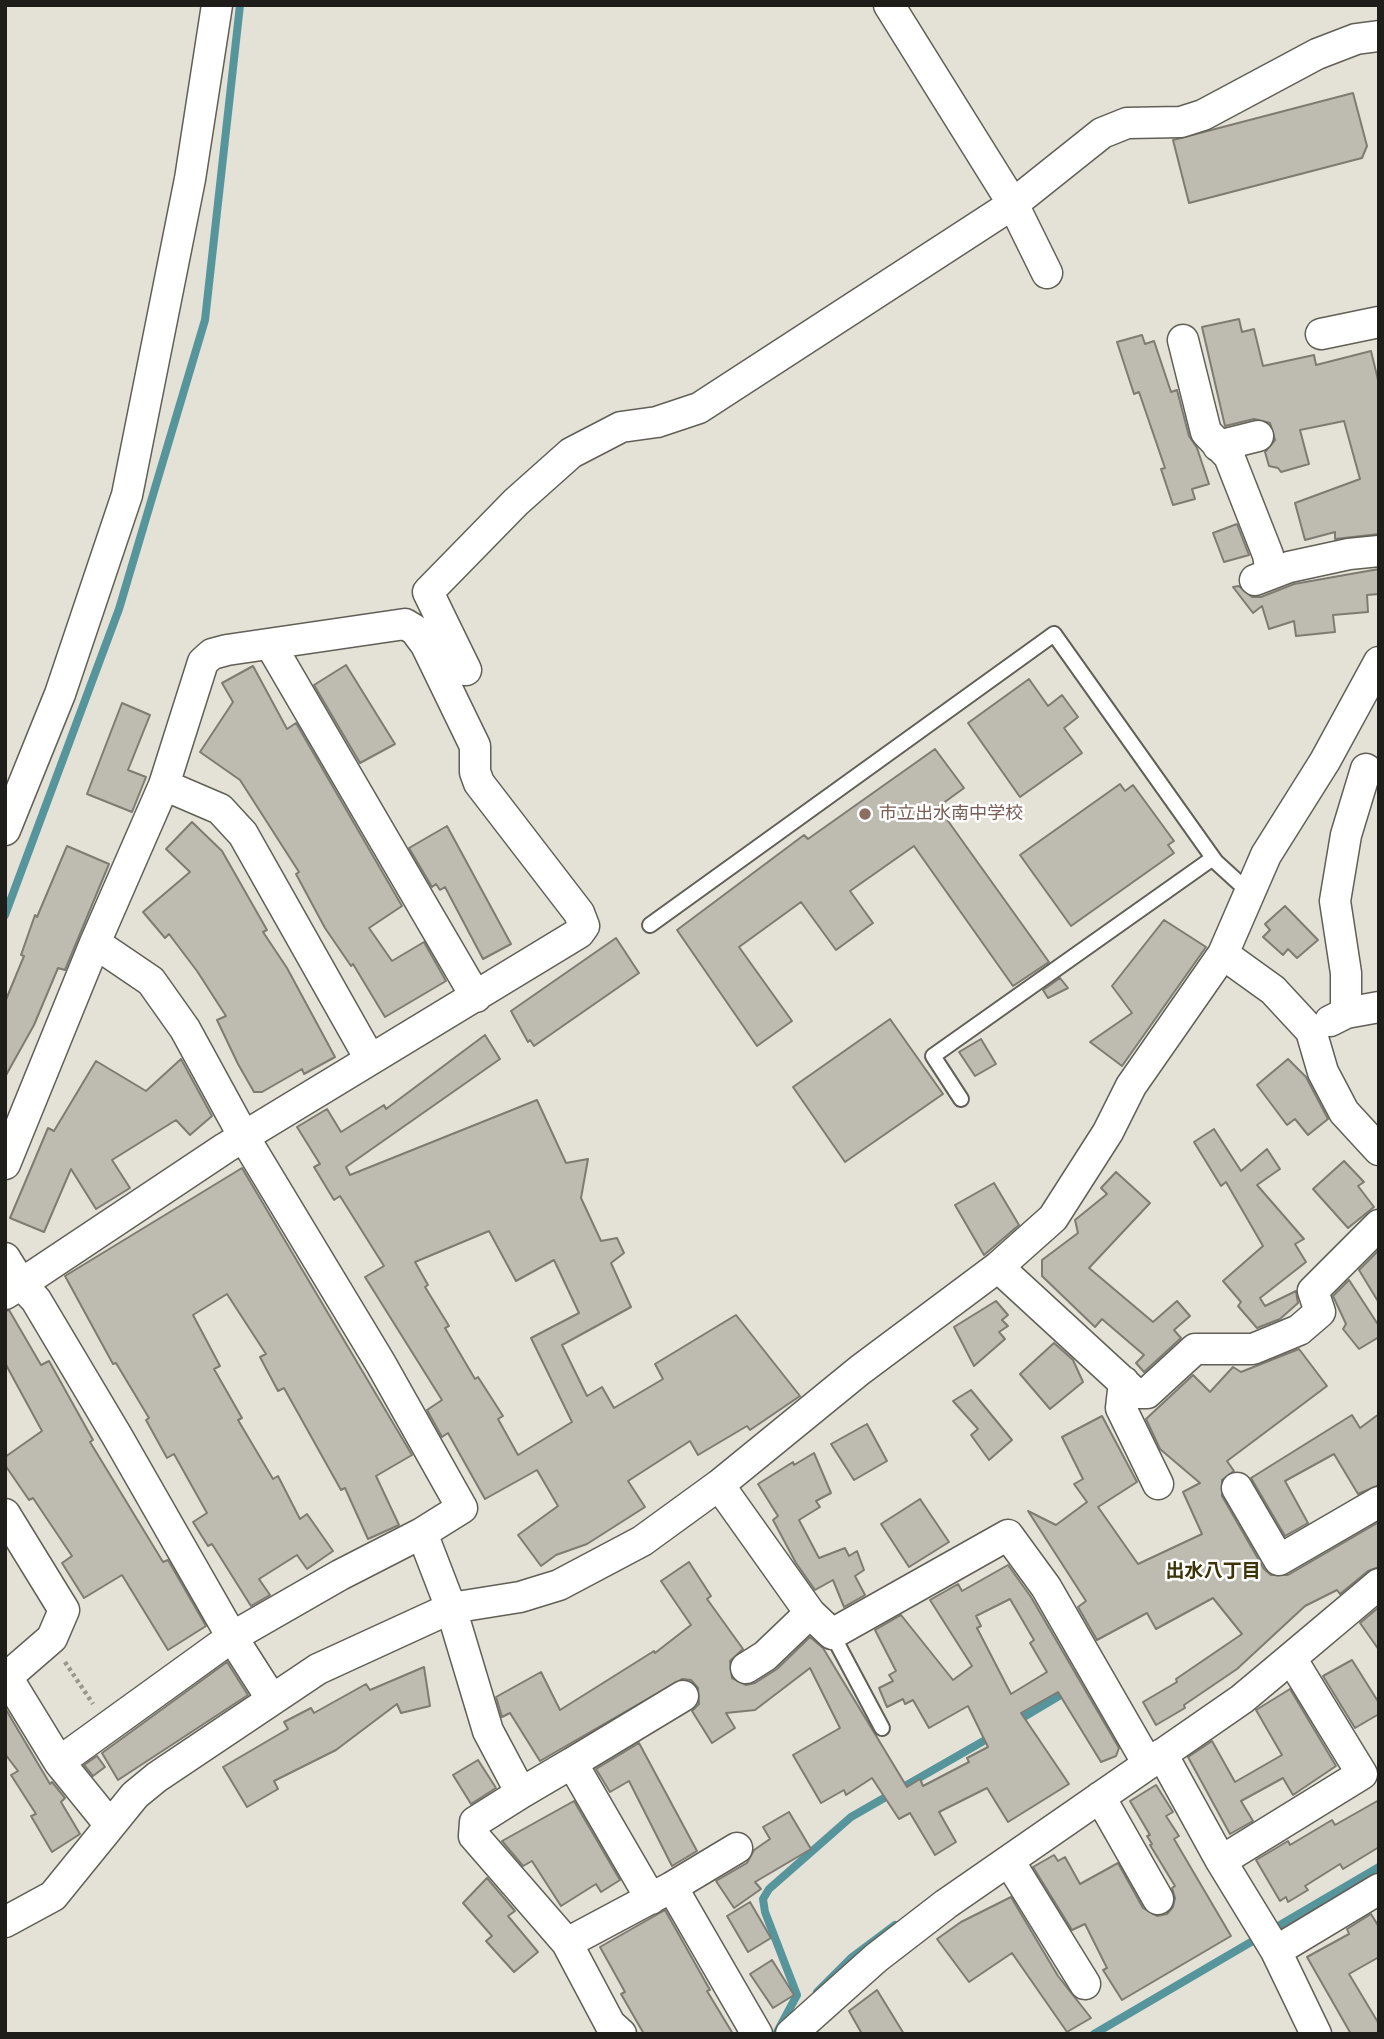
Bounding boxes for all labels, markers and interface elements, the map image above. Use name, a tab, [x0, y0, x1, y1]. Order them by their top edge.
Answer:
place label: 市立出水南中学校	[879, 803, 1023, 825]
marker: 市立出水南中学校	[857, 806, 873, 822]
district label: 出水八丁目	[1166, 1560, 1260, 1582]

